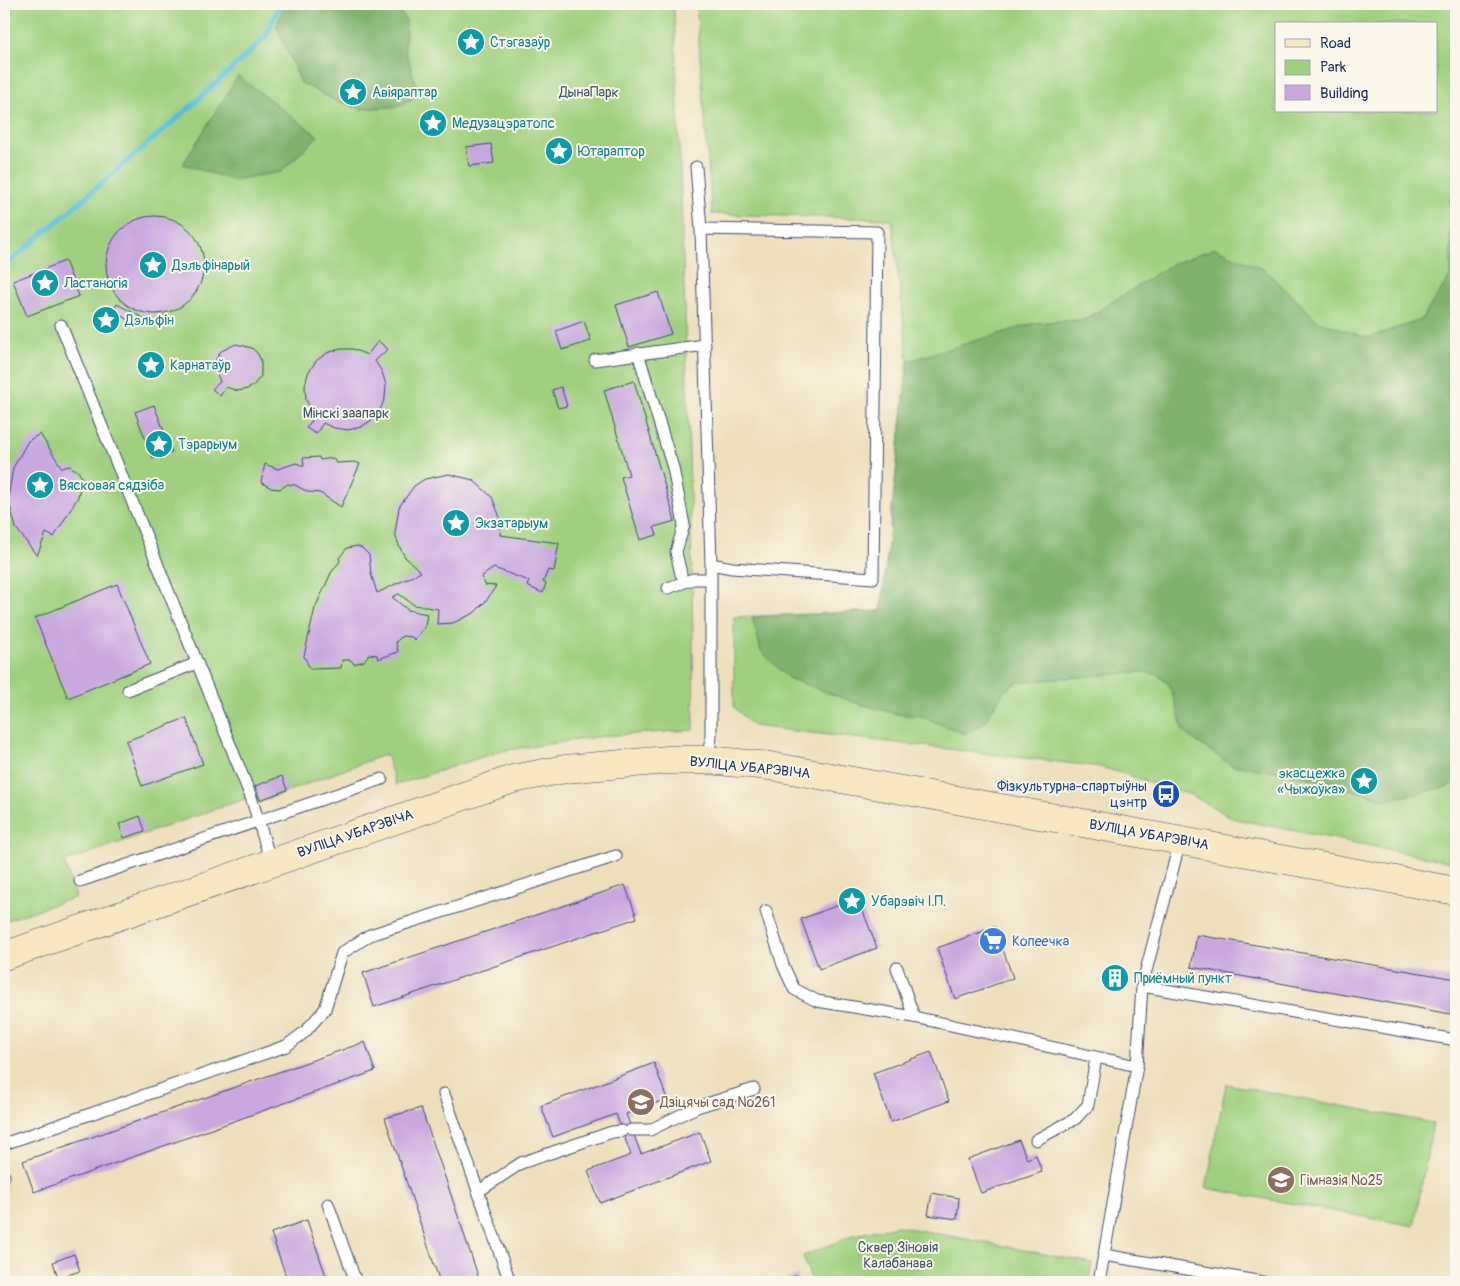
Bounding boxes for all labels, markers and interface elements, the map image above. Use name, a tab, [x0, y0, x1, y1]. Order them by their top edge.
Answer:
legend	[1275, 22, 1438, 112]
place icon: Стэгазаўр	[456, 27, 486, 57]
place label: Стэгазаўр	[490, 34, 551, 51]
text: Road	[1320, 34, 1351, 53]
text: Park	[1320, 58, 1347, 77]
place icon: Авіяраптар	[338, 77, 368, 107]
place label: Авіяраптар	[372, 84, 438, 101]
park label: ДынаПарк	[558, 84, 619, 101]
text: Building	[1320, 84, 1368, 103]
place icon: Медузацэратопс	[418, 108, 448, 138]
place label: Медузацэратопс	[452, 115, 555, 132]
place icon: Ютараптор	[544, 136, 574, 166]
place label: Ютараптор	[578, 143, 645, 160]
place icon: Дэльфінарый	[138, 250, 168, 280]
place label: Дэльфінарый	[171, 257, 250, 274]
place icon: Ластаногія	[30, 268, 60, 298]
place label: Ластаногія	[63, 275, 128, 292]
place icon: Дэльфін	[91, 305, 121, 335]
place label: Дэльфін	[124, 312, 174, 329]
place icon: Карнатаўр	[136, 350, 166, 380]
place label: Карнатаўр	[170, 357, 231, 374]
park label: Мінскі заапарк	[303, 405, 389, 422]
place icon: Тэрарыум	[144, 429, 174, 459]
place label: Тэрарыум	[178, 436, 237, 453]
place icon: Вясковая сядзіба	[25, 470, 55, 500]
place label: Вясковая сядзіба	[59, 477, 164, 494]
place icon: Экзатарыум	[441, 508, 471, 538]
place label: Экзатарыум	[475, 515, 548, 532]
street label: ВУЛІЦА УБАРЭВІЧА	[689, 753, 811, 782]
place label: экасцежка «Чыжоўка»	[1277, 765, 1345, 798]
place icon: экасцежка «Чыжоўка»	[1349, 766, 1379, 796]
place label: Фізкультурна-спартыўны цэнтр	[997, 778, 1147, 811]
bus stop icon: Фізкультурна-спартыўны цэнтр	[1151, 779, 1181, 809]
street label: ВУЛІЦА УБАРЭВІЧА	[295, 806, 415, 861]
street label: ВУЛІЦА УБАРЭВІЧА	[1088, 816, 1210, 853]
place icon: Убарэвіч І.П.	[837, 886, 867, 916]
place label: Убарэвіч І.П.	[871, 893, 946, 910]
supermarket icon: Копеечка	[978, 926, 1008, 956]
place label: Копеечка	[1012, 933, 1069, 950]
building icon: Приёмный пункт	[1100, 963, 1130, 993]
place label: Приёмный пункт	[1134, 970, 1232, 987]
school or university icon: Дзіцячы сад №261	[626, 1087, 656, 1117]
place label: Дзіцячы сад №261	[659, 1094, 776, 1111]
school or university icon: Гімназія №25	[1266, 1165, 1296, 1195]
place label: Гімназія №25	[1300, 1172, 1383, 1189]
park label: Сквер Зіновія Калабанава	[858, 1239, 938, 1272]

